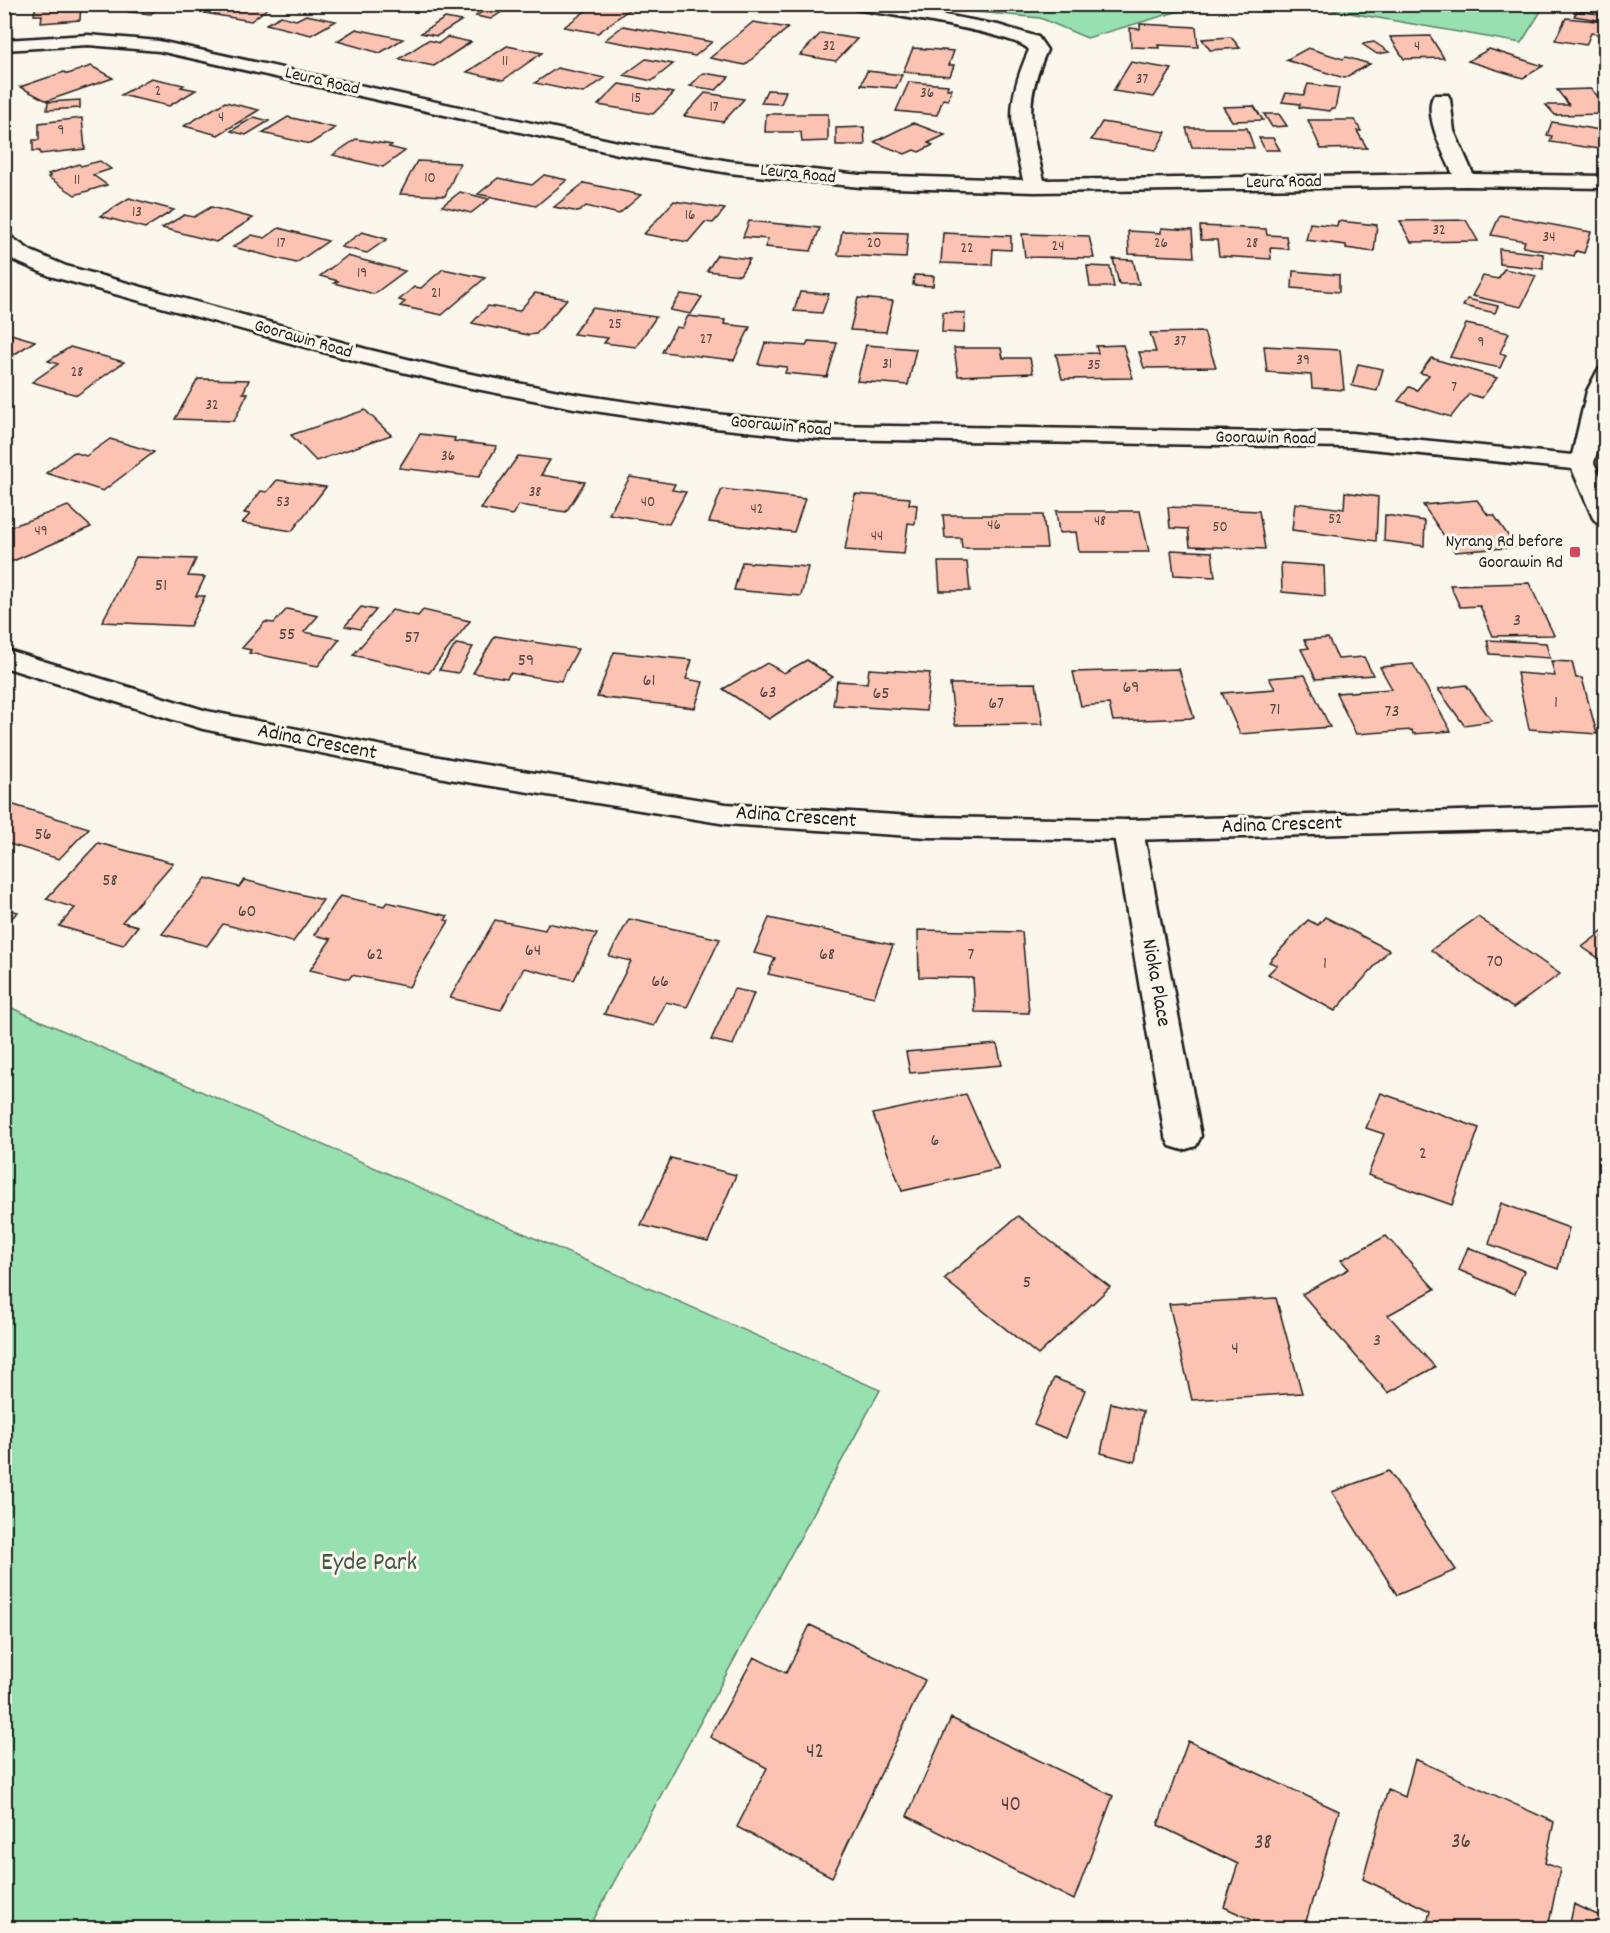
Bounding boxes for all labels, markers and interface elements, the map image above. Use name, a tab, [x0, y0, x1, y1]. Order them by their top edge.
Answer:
house number: 32	[822, 36, 836, 58]
house number: 4	[1414, 36, 1420, 58]
house number: 11	[502, 51, 508, 73]
street label: Leura Road	[282, 61, 362, 103]
house number: 37	[1136, 69, 1148, 91]
house number: 2	[155, 81, 161, 103]
house number: 36	[920, 83, 934, 105]
house number: 15	[631, 88, 641, 110]
house number: 17	[709, 97, 719, 119]
house number: 4	[218, 107, 224, 129]
house number: 9	[58, 120, 64, 142]
street label: Leura Road	[759, 159, 837, 191]
house number: 10	[424, 168, 436, 190]
house number: 11	[74, 170, 80, 192]
street label: Leura Road	[1246, 170, 1322, 196]
house number: 13	[132, 202, 142, 224]
house number: 16	[685, 205, 695, 227]
house number: 32	[1432, 220, 1446, 242]
house number: 34	[1543, 227, 1555, 249]
house number: 17	[276, 233, 286, 255]
house number: 20	[867, 233, 881, 255]
house number: 26	[1154, 233, 1168, 255]
house number: 28	[1246, 233, 1258, 255]
house number: 24	[1052, 236, 1064, 258]
house number: 22	[960, 238, 974, 260]
house number: 19	[357, 263, 367, 285]
house number: 21	[431, 283, 441, 305]
street label: Goorawin Road	[251, 314, 355, 366]
house number: 25	[608, 314, 622, 336]
house number: 27	[700, 329, 712, 351]
house number: 37	[1174, 331, 1186, 353]
house number: 9	[1478, 332, 1484, 354]
house number: 39	[1296, 350, 1310, 372]
house number: 31	[882, 354, 892, 376]
house number: 35	[1087, 355, 1101, 377]
house number: 28	[71, 362, 83, 384]
house number: 7	[1451, 377, 1457, 399]
house number: 32	[205, 395, 219, 417]
street label: Goorawin Road	[729, 410, 833, 444]
street label: Goorawin Road	[1215, 426, 1317, 452]
house number: 36	[441, 446, 455, 468]
house number: 38	[529, 482, 541, 504]
house number: 53	[276, 492, 290, 514]
house number: 40	[641, 492, 655, 514]
house number: 42	[751, 499, 763, 521]
house number: 52	[1328, 509, 1342, 531]
house number: 48	[1094, 511, 1106, 533]
house number: 46	[987, 515, 1001, 537]
house number: 50	[1212, 517, 1228, 539]
house number: 49	[34, 521, 48, 543]
house number: 44	[871, 526, 883, 548]
place label: Nyrang Rd before Goorawin Rd	[1445, 530, 1563, 576]
marker: Nyrang Rd before Goorawin Rd	[1568, 545, 1582, 559]
house number: 51	[155, 574, 167, 599]
house number: 3	[1513, 609, 1521, 634]
house number: 55	[279, 623, 295, 648]
house number: 57	[404, 626, 420, 651]
house number: 59	[518, 649, 534, 674]
house number: 61	[643, 669, 655, 694]
house number: 69	[1122, 676, 1140, 701]
house number: 63	[760, 681, 776, 706]
house number: 65	[872, 682, 890, 707]
house number: 1	[1554, 691, 1558, 716]
house number: 67	[988, 692, 1004, 717]
house number: 71	[1270, 698, 1280, 723]
house number: 73	[1385, 700, 1399, 725]
street label: Adina Crescent	[255, 717, 379, 769]
street label: Adina Crescent	[735, 799, 858, 837]
street label: Adina Crescent	[1221, 809, 1343, 843]
house number: 56	[34, 823, 52, 848]
house number: 58	[102, 869, 118, 894]
house number: 60	[238, 900, 256, 925]
street label: Nioka Place	[1133, 937, 1177, 1029]
house number: 64	[525, 939, 541, 964]
house number: 62	[367, 943, 383, 968]
house number: 68	[819, 943, 835, 968]
house number: 7	[968, 943, 975, 968]
house number: 70	[1487, 950, 1503, 975]
house number: 1	[1323, 952, 1327, 977]
house number: 66	[651, 970, 669, 995]
house number: 6	[931, 1129, 939, 1154]
house number: 2	[1419, 1142, 1427, 1167]
house number: 5	[1023, 1271, 1031, 1296]
house number: 3	[1373, 1329, 1381, 1354]
house number: 4	[1231, 1337, 1239, 1362]
park label: Eyde Park	[321, 1545, 417, 1582]
house number: 42	[806, 1738, 824, 1768]
house number: 40	[1001, 1791, 1021, 1821]
house number: 36	[1451, 1828, 1471, 1858]
house number: 38	[1254, 1829, 1272, 1859]

